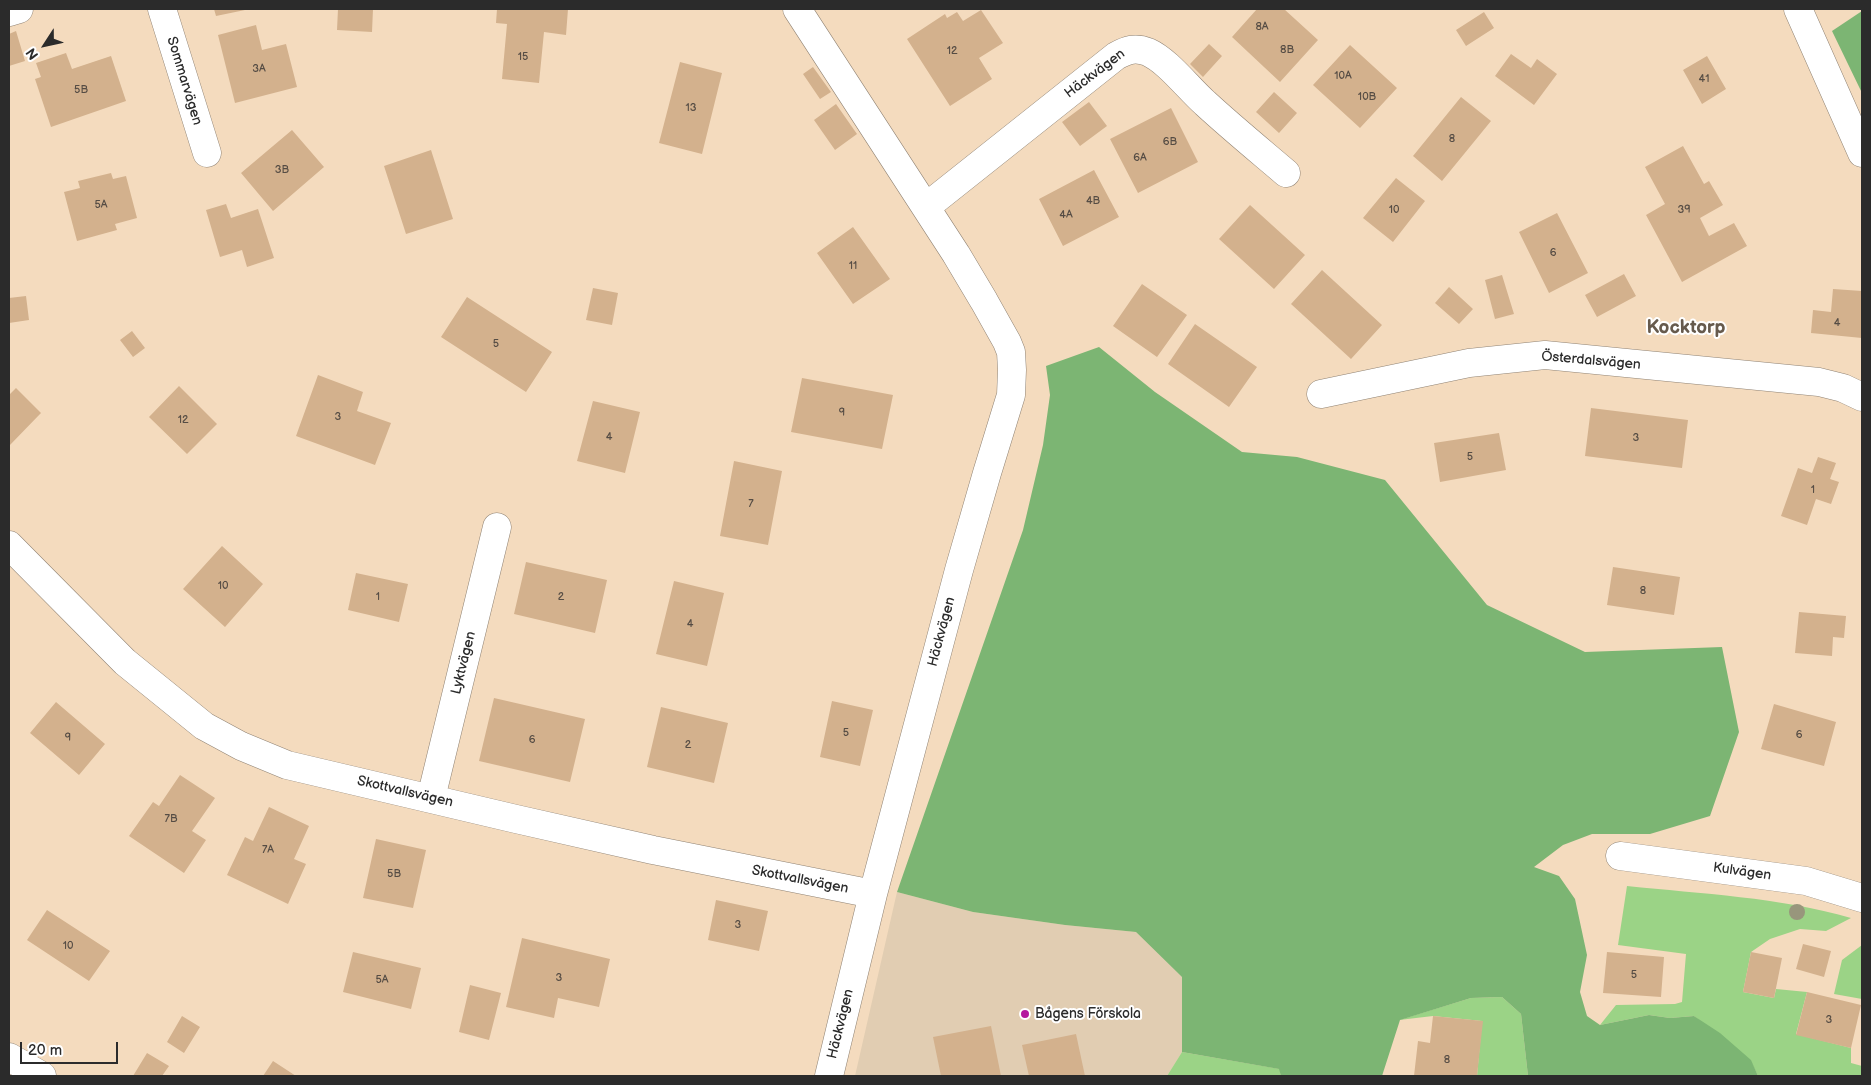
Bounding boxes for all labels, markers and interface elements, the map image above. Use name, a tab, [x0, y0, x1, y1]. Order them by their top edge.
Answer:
north arrow	[20, 20, 70, 70]
house number: 8A	[1255, 20, 1269, 34]
street label: Sommarvägen	[163, 35, 205, 127]
house number: 8B	[1280, 43, 1294, 57]
house number: 12	[947, 44, 957, 58]
text: N	[22, 45, 42, 63]
street label: Häckvägen	[1061, 46, 1129, 102]
house number: 15	[518, 50, 528, 64]
house number: 3A	[252, 62, 266, 76]
house number: 10A	[1334, 69, 1352, 83]
house number: 41	[1699, 72, 1709, 86]
house number: 5B	[74, 83, 88, 97]
house number: 10B	[1358, 90, 1376, 104]
house number: 13	[685, 101, 697, 115]
house number: 8	[1449, 132, 1455, 146]
house number: 6B	[1163, 135, 1177, 149]
house number: 6A	[1133, 151, 1147, 165]
house number: 3B	[275, 163, 289, 177]
house number: 4B	[1086, 194, 1100, 208]
house number: 5A	[94, 198, 108, 212]
house number: 10	[1389, 203, 1399, 217]
house number: 39	[1677, 203, 1691, 217]
house number: 4A	[1059, 208, 1073, 222]
house number: 6	[1550, 246, 1556, 260]
house number: 11	[849, 259, 857, 273]
house number: 4	[1834, 316, 1840, 330]
district label: Kocktorp	[1646, 317, 1726, 339]
house number: 5	[493, 337, 499, 351]
street label: Österdalsvägen	[1541, 348, 1641, 374]
house number: 9	[839, 406, 845, 420]
house number: 3	[335, 410, 341, 424]
house number: 12	[178, 413, 188, 427]
house number: 4	[606, 430, 612, 444]
house number: 3	[1633, 431, 1639, 445]
house number: 5	[1467, 450, 1473, 464]
house number: 1	[1811, 483, 1815, 497]
house number: 7	[748, 497, 754, 511]
house number: 10	[218, 579, 228, 593]
house number: 8	[1640, 584, 1646, 598]
house number: 1	[376, 590, 380, 604]
house number: 2	[558, 590, 564, 604]
street label: Häckvägen	[925, 595, 959, 669]
house number: 4	[687, 617, 693, 631]
street label: Lyktvägen	[448, 630, 480, 696]
house number: 5	[843, 726, 849, 740]
house number: 6	[1796, 728, 1802, 742]
house number: 9	[65, 731, 71, 745]
house number: 6	[529, 733, 535, 747]
house number: 2	[685, 738, 691, 752]
street label: Skottvallsvägen	[355, 773, 455, 811]
house number: 7B	[165, 812, 177, 826]
house number: 7A	[262, 843, 274, 857]
street label: Kulvägen	[1712, 860, 1772, 884]
street label: Skottvallsvägen	[750, 862, 850, 898]
house number: 5B	[387, 867, 401, 881]
house number: 3	[735, 918, 741, 932]
house number: 10	[63, 939, 73, 953]
house number: 5	[1631, 968, 1637, 982]
house number: 3	[556, 971, 562, 985]
house number: 5A	[375, 973, 389, 987]
street label: Häckvägen	[824, 987, 858, 1061]
place label: Bågens Förskola	[1035, 1006, 1141, 1022]
marker: Bågens Förskola	[1019, 1008, 1031, 1020]
house number: 3	[1826, 1013, 1832, 1027]
scale bar	[22, 1032, 120, 1064]
text: 20 m	[28, 1041, 62, 1060]
house number: 8	[1444, 1053, 1450, 1067]

